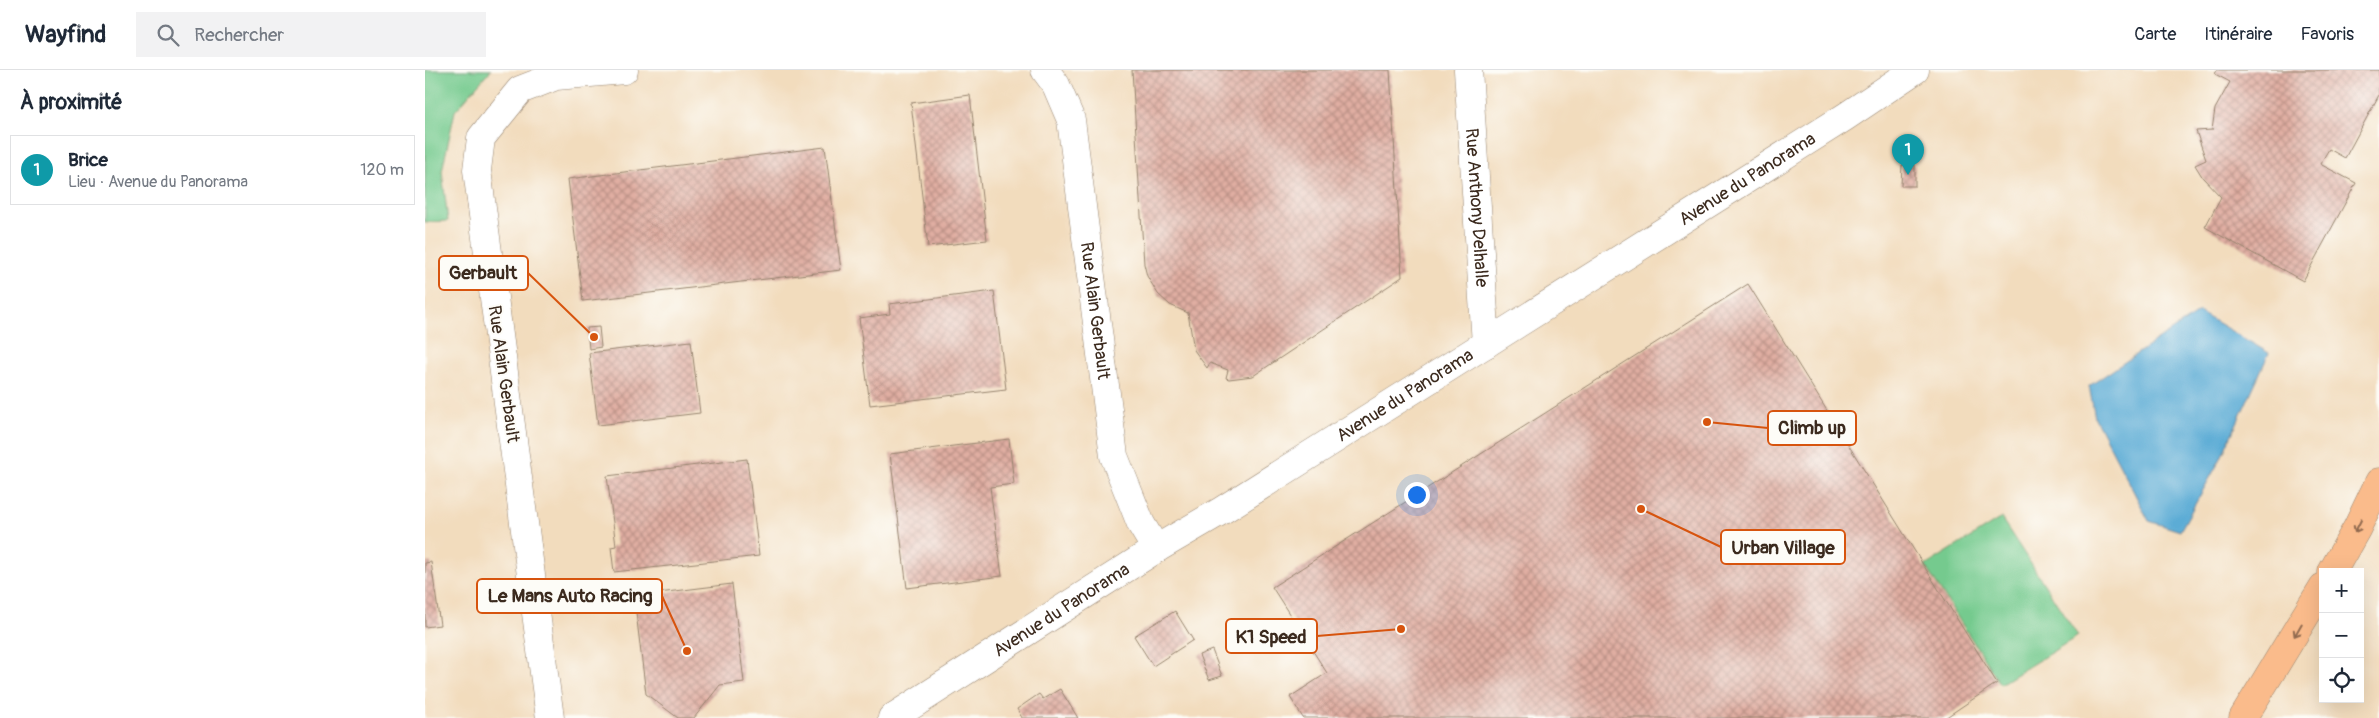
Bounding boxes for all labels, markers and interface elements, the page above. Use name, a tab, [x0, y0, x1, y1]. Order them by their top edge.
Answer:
search box	[136, 12, 486, 57]
text: Wayfind	[25, 20, 106, 49]
icon: search	[154, 21, 182, 49]
text: Rechercher	[194, 23, 284, 47]
text: Carte	[2134, 23, 2176, 46]
text: Itinéraire	[2204, 23, 2272, 46]
text: Favoris	[2300, 23, 2354, 46]
text: À proximité	[20, 89, 123, 116]
street label: Rue Anthony Delhalle	[1460, 127, 1493, 288]
street label: Avenue du Panorama	[1675, 127, 1820, 231]
pin: 1	[1892, 134, 1924, 175]
text: Brice	[68, 148, 108, 172]
text: 1	[34, 160, 40, 180]
text: 120 m	[360, 160, 404, 180]
text: Lieu · Avenue du Panorama	[68, 172, 248, 192]
street label: Rue Alain Gerbault	[1075, 241, 1115, 382]
callout: Gerbault	[439, 256, 528, 290]
text: Gerbault	[449, 261, 518, 285]
street label: Rue Alain Gerbault	[482, 304, 525, 445]
street label: Avenue du Panorama	[1332, 344, 1478, 447]
callout: Climb up	[1768, 411, 1856, 445]
text: Climb up	[1778, 416, 1846, 440]
your location	[1404, 482, 1430, 508]
one-way arrow	[2353, 518, 2362, 533]
callout: Urban Village	[1721, 530, 1845, 564]
text: Urban Village	[1731, 536, 1835, 560]
street label: Avenue du Panorama	[989, 558, 1134, 662]
map controls	[2319, 568, 2364, 703]
button: +	[2319, 568, 2364, 613]
callout: Le Mans Auto Racing	[477, 579, 662, 613]
text: Le Mans Auto Racing	[487, 584, 653, 608]
button: −	[2319, 613, 2364, 658]
callout: K1 Speed	[1226, 619, 1317, 653]
one-way arrow	[2293, 622, 2303, 636]
text: K1 Speed	[1235, 625, 1307, 649]
button: locate	[2319, 658, 2364, 703]

